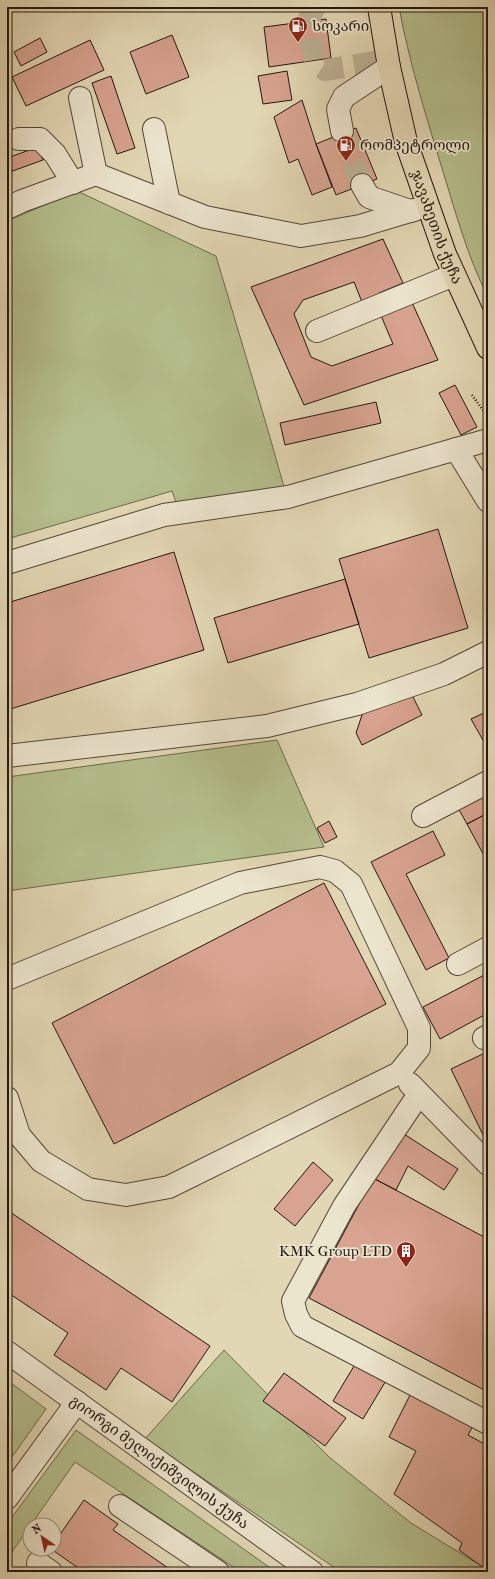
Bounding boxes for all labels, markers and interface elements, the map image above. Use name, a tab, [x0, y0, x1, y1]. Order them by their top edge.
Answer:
fuel station icon: სოკარი	[287, 15, 309, 43]
place label: სოკარი	[312, 17, 369, 35]
fuel station icon: რომპეტროლი	[335, 134, 357, 162]
place label: რომპეტროლი	[360, 136, 470, 154]
street label: ჯავახეთის ქუჩა	[407, 167, 466, 287]
building icon: KMK Group LTD	[395, 1240, 417, 1268]
place label: KMK Group LTD	[279, 1242, 392, 1260]
street label: გიორგი მელიქიშვილის ქუჩა	[66, 1391, 253, 1533]
north arrow	[22, 1517, 62, 1557]
text: N	[30, 1521, 44, 1537]

